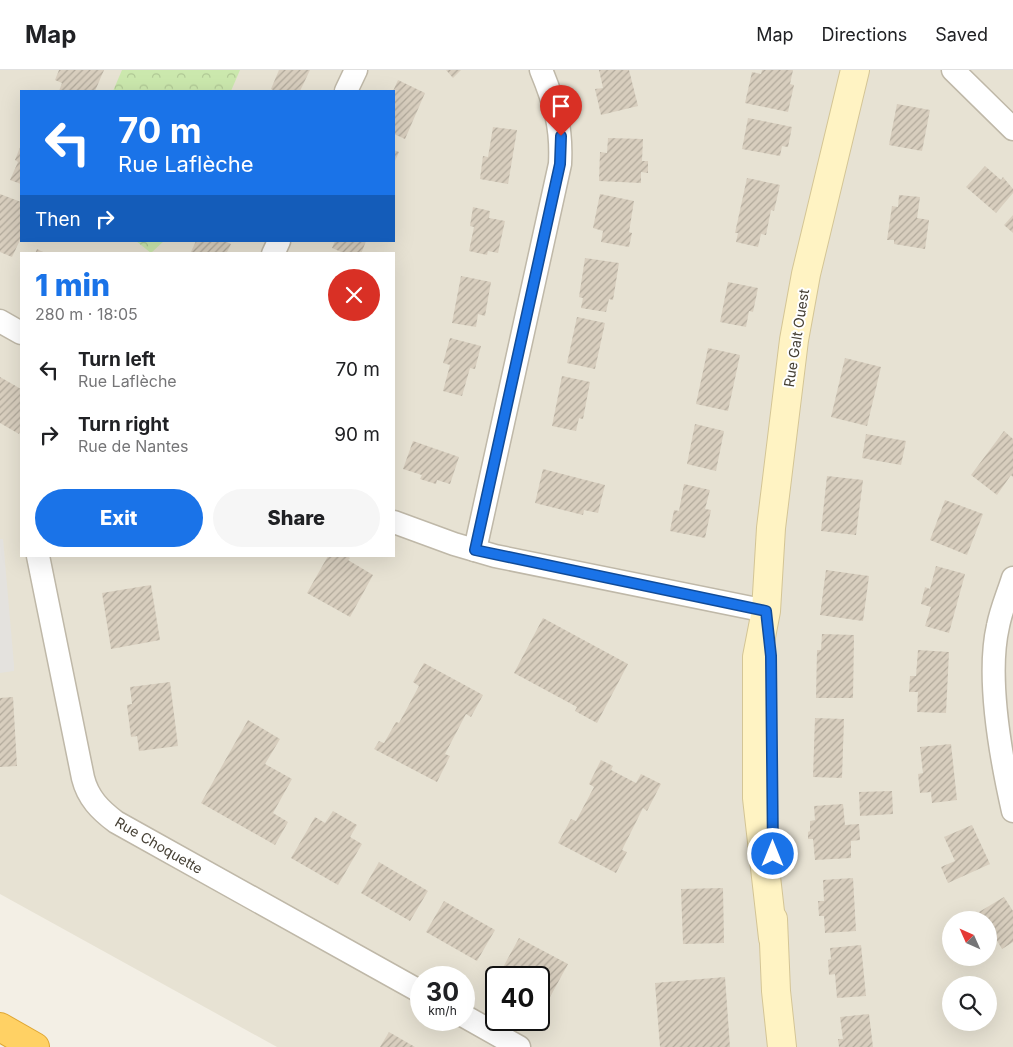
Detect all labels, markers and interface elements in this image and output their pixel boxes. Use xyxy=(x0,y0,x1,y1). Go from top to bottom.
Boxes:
text: Map xyxy=(25,20,76,49)
text: Map xyxy=(756,24,794,45)
text: Directions xyxy=(822,24,907,45)
text: Saved xyxy=(935,24,988,45)
pin xyxy=(540,85,582,136)
icon: arrive xyxy=(547,92,575,120)
text: 70 m xyxy=(118,109,202,151)
icon: left xyxy=(35,110,100,175)
text: Rue Laflèche xyxy=(118,151,254,177)
icon: right xyxy=(91,205,119,233)
text: Then xyxy=(35,208,81,231)
text: 1 min xyxy=(35,267,110,303)
button: close xyxy=(328,269,380,321)
street label: Rue Galt Ouest xyxy=(780,287,812,388)
text: 280 m · 18:05 xyxy=(35,304,138,324)
text: Turn left xyxy=(78,348,156,371)
icon: left xyxy=(35,356,63,384)
text: 70 m xyxy=(336,358,380,381)
text: Rue Laflèche xyxy=(78,371,177,391)
text: Turn right xyxy=(78,413,169,436)
icon: right xyxy=(35,421,63,449)
text: 90 m xyxy=(334,423,380,446)
text: Rue de Nantes xyxy=(78,436,189,456)
button: Exit xyxy=(35,489,203,547)
button: Share xyxy=(213,489,380,547)
street label: Rue Choquette xyxy=(112,813,206,877)
position arrow xyxy=(746,827,798,879)
north arrow xyxy=(942,911,998,966)
map controls xyxy=(942,911,997,1031)
speed limit sign: 40 xyxy=(485,966,550,1031)
button: search xyxy=(942,976,997,1031)
text: 30 xyxy=(426,977,459,1007)
text: km/h xyxy=(428,1003,457,1018)

